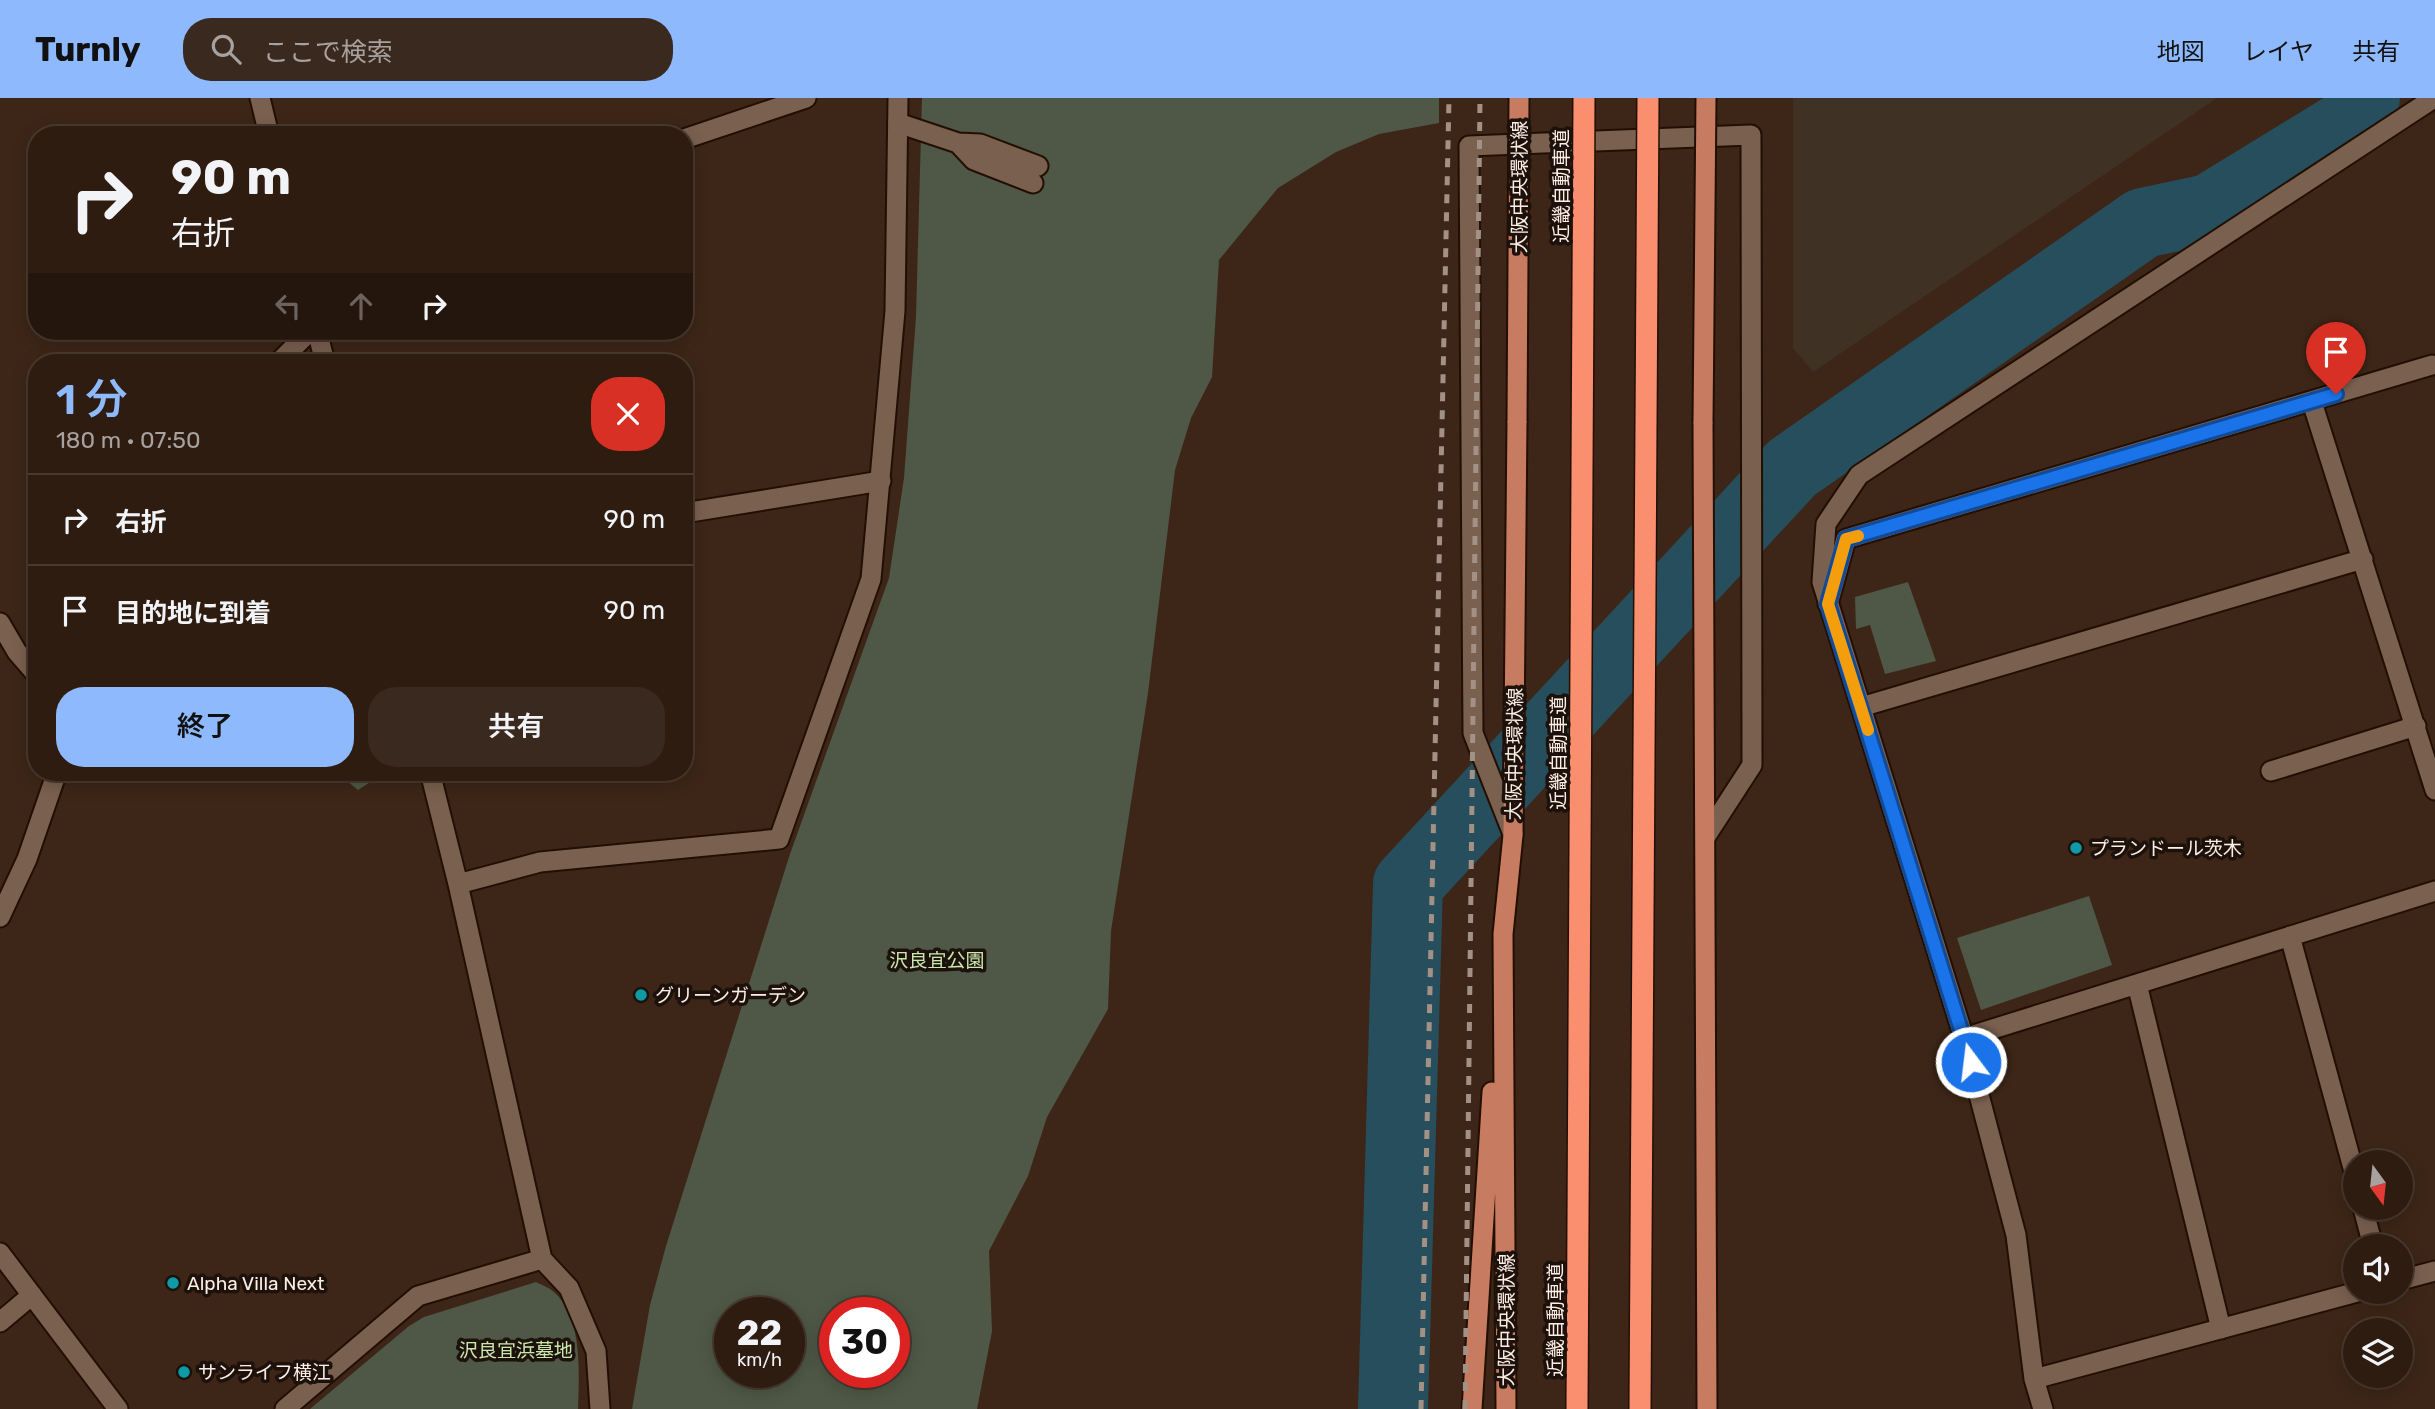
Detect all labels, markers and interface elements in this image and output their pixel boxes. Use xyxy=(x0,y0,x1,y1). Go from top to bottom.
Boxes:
search box xyxy=(183,18,673,81)
text: Turnly xyxy=(35,30,141,69)
icon: search xyxy=(207,30,245,68)
text: ここで検索 xyxy=(263,37,393,68)
text: 地図 xyxy=(2157,38,2205,66)
text: レイヤ xyxy=(2243,38,2314,66)
text: 共有 xyxy=(2352,38,2400,66)
street label: 大阪中央環状線 xyxy=(1508,120,1531,254)
street label: 近畿自動車道 xyxy=(1550,129,1573,243)
text: 90 m xyxy=(171,148,291,206)
icon: right xyxy=(56,154,147,245)
text: 右折 xyxy=(171,214,235,252)
icon: left xyxy=(269,287,307,325)
icon: ahead xyxy=(342,287,380,325)
icon: right xyxy=(415,287,453,325)
pin xyxy=(2306,322,2366,394)
icon: arrive xyxy=(2317,333,2355,371)
text: 1 分 xyxy=(56,375,127,425)
button: close xyxy=(591,377,665,451)
text: 180 m · 07:50 xyxy=(56,426,201,454)
icon: right xyxy=(56,501,94,539)
text: 90 m xyxy=(604,504,665,535)
text: 右折 xyxy=(115,507,167,538)
icon: arrive xyxy=(56,592,94,630)
text: 90 m xyxy=(604,595,665,626)
text: 目的地に到着 xyxy=(115,598,271,629)
button: 終了 xyxy=(56,687,354,767)
button: 共有 xyxy=(368,687,665,767)
street label: 大阪中央環状線 xyxy=(1502,687,1527,821)
street label: 近畿自動車道 xyxy=(1547,696,1570,810)
place label: プランドール茨木 xyxy=(2090,837,2242,860)
marker: プランドール茨木 xyxy=(2068,840,2084,856)
park label: 沢良宜公園 xyxy=(889,949,985,972)
place label: グリーンガーデン xyxy=(655,984,806,1007)
marker: グリーンガーデン xyxy=(633,987,649,1003)
position arrow xyxy=(1934,1025,2008,1099)
north arrow xyxy=(2343,1150,2413,1220)
map controls xyxy=(2343,1150,2413,1388)
button: sound xyxy=(2343,1234,2413,1304)
street label: 大阪中央環状線 xyxy=(1495,1253,1518,1387)
street label: 近畿自動車道 xyxy=(1544,1263,1567,1377)
place label: Alpha Villa Next xyxy=(187,1272,325,1295)
marker: Alpha Villa Next xyxy=(165,1275,181,1291)
speed limit sign: 30 xyxy=(819,1297,910,1388)
text: 22 xyxy=(737,1312,782,1354)
button: layers xyxy=(2343,1318,2413,1388)
park label: 沢良宜浜墓地 xyxy=(459,1339,573,1362)
text: km/h xyxy=(737,1349,782,1371)
place label: サンライフ横江 xyxy=(198,1361,331,1384)
marker: サンライフ横江 xyxy=(176,1364,192,1380)

